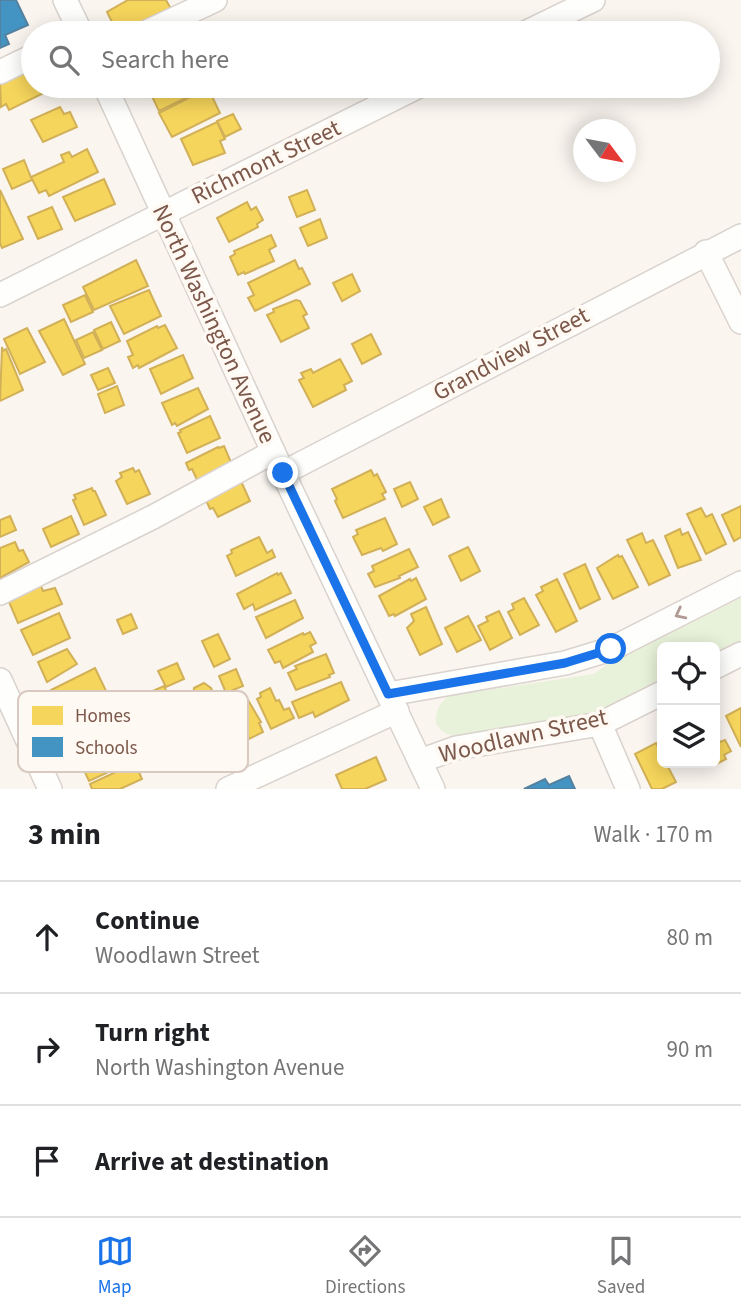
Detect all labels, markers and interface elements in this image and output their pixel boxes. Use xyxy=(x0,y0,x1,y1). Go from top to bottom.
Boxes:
search box xyxy=(21,21,720,98)
icon: search xyxy=(45,41,83,79)
text: Search here xyxy=(101,41,229,78)
street label: Richmont Street xyxy=(185,111,347,213)
north arrow xyxy=(573,119,636,182)
street label: North Washington Avenue xyxy=(143,199,285,449)
street label: Grandview Street xyxy=(427,298,595,410)
route end xyxy=(267,457,298,488)
one-way arrow xyxy=(675,605,687,619)
route start xyxy=(595,633,626,664)
map controls xyxy=(657,642,720,768)
button: locate xyxy=(657,642,720,705)
legend xyxy=(18,691,248,772)
street label: Woodlawn Street xyxy=(435,700,611,772)
text: Homes xyxy=(75,703,131,730)
button: layers xyxy=(657,705,720,768)
text: Schools xyxy=(75,735,138,762)
text: 3 min xyxy=(28,813,101,856)
text: Walk · 170 m xyxy=(594,818,713,851)
text: Continue xyxy=(95,902,200,939)
icon: ahead xyxy=(28,918,66,956)
text: 80 m xyxy=(666,921,713,954)
text: Woodlawn Street xyxy=(95,939,260,972)
text: Turn right xyxy=(95,1014,210,1051)
icon: right xyxy=(28,1030,66,1068)
text: 90 m xyxy=(666,1033,713,1066)
text: North Washington Avenue xyxy=(95,1051,344,1084)
icon: arrive xyxy=(28,1142,66,1180)
text: Arrive at destination xyxy=(95,1143,329,1180)
tab: Map xyxy=(96,1232,134,1301)
tab: Directions xyxy=(325,1232,405,1301)
tab: Saved xyxy=(597,1232,645,1301)

